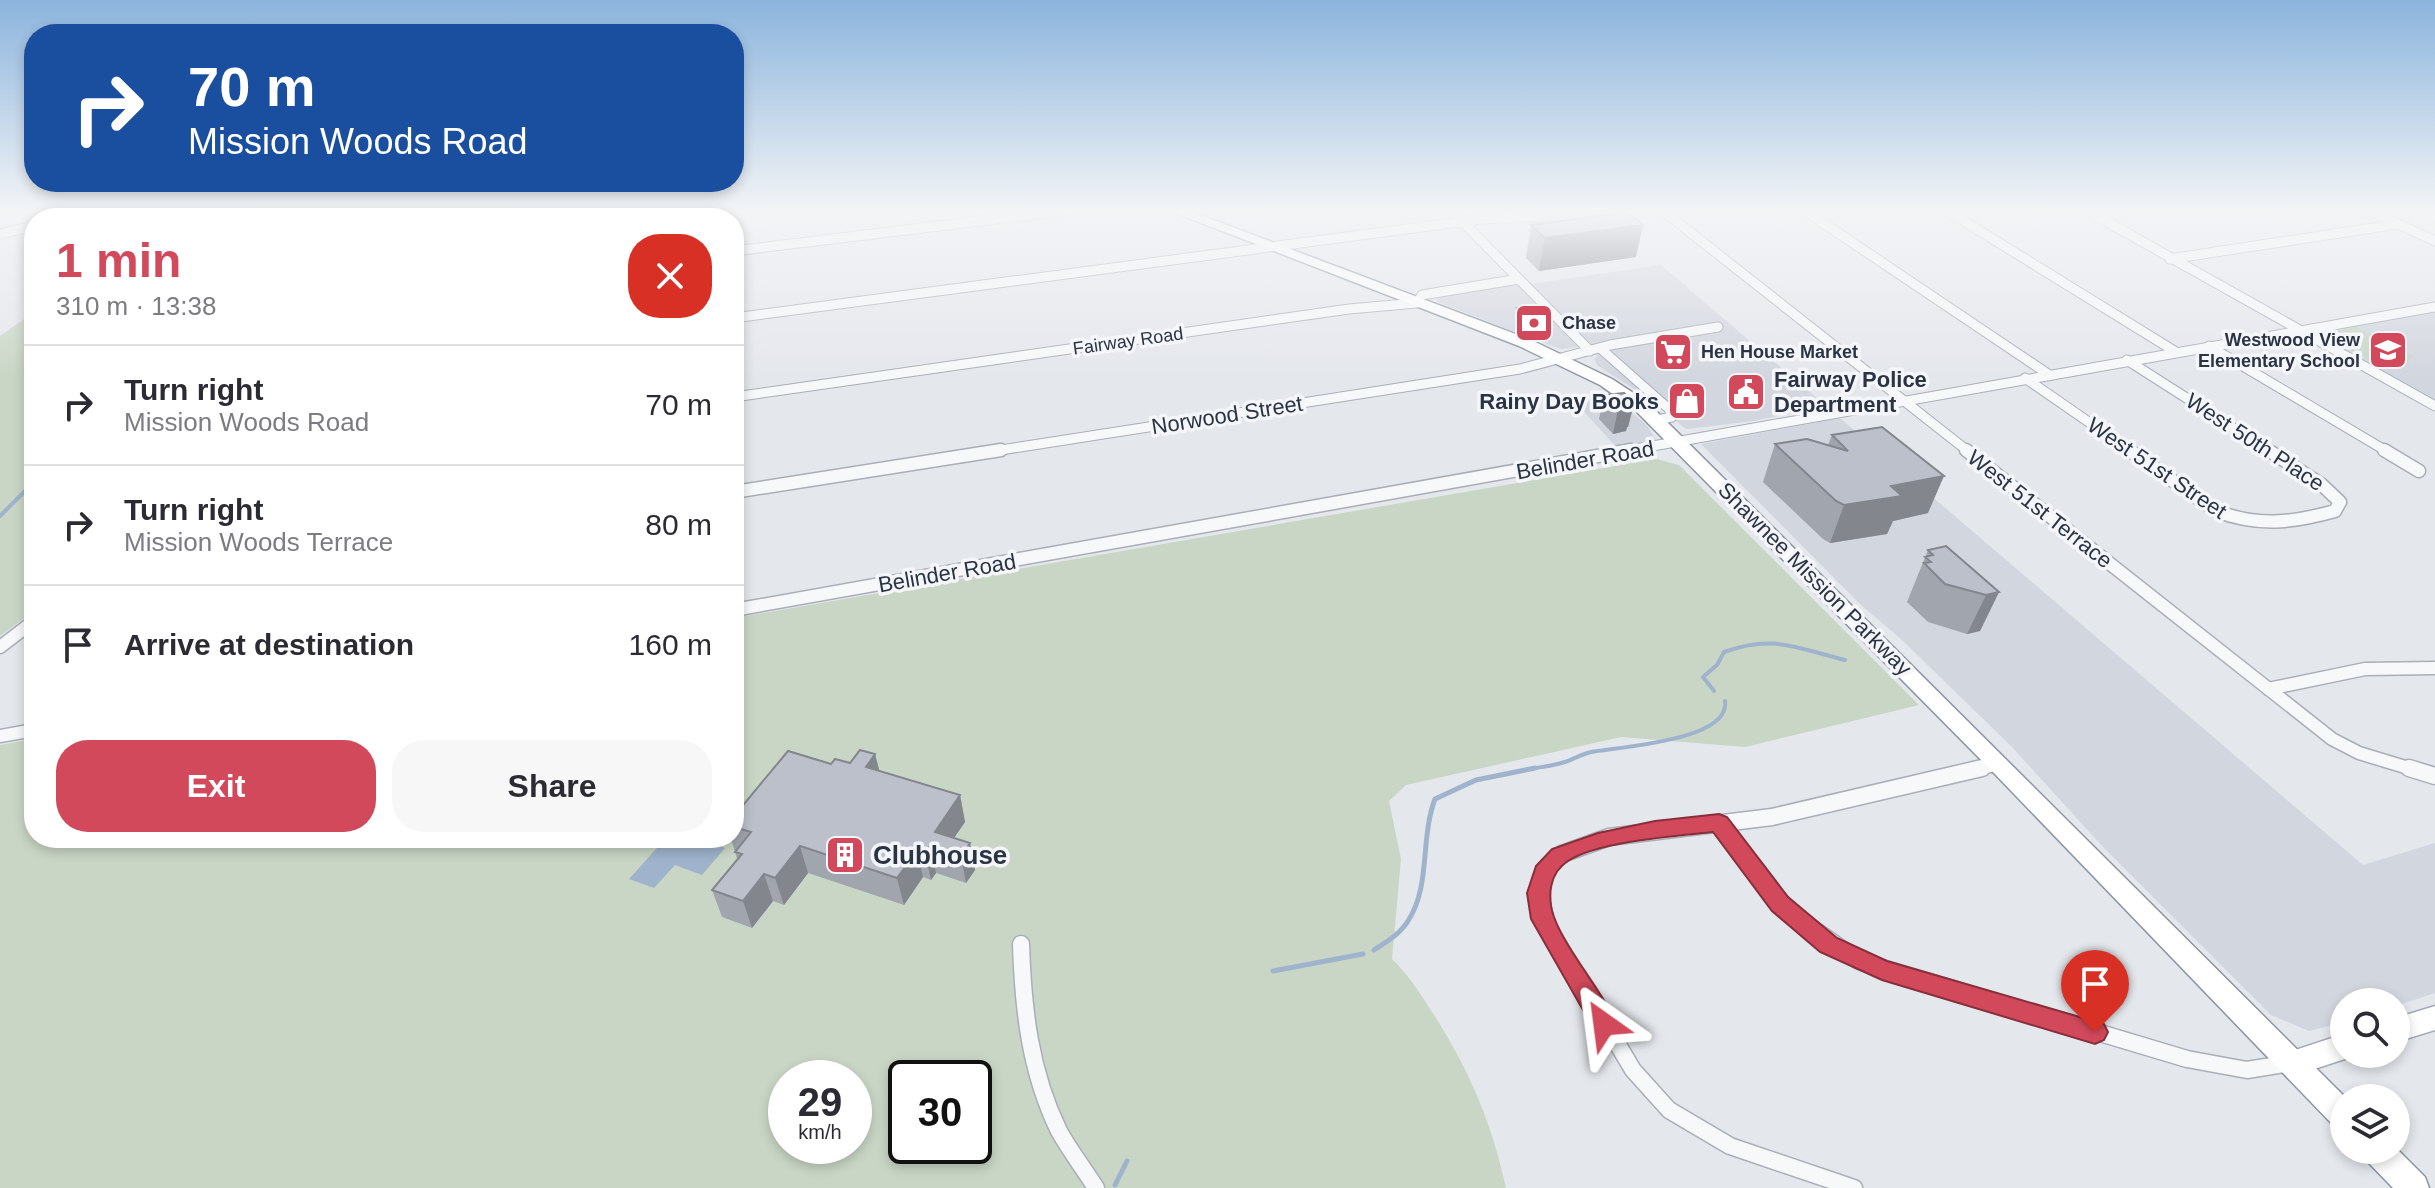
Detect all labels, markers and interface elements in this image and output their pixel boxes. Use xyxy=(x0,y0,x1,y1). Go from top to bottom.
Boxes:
text: 70 m xyxy=(188,55,316,118)
icon: right xyxy=(56,56,160,160)
text: Mission Woods Road xyxy=(188,121,528,162)
text: 1 min xyxy=(56,234,181,287)
button: close xyxy=(628,234,712,318)
text: 310 m · 13:38 xyxy=(56,291,216,321)
bank icon: Chase xyxy=(1513,302,1555,344)
place label: Chase xyxy=(1562,313,1616,333)
street label: Fairway Road xyxy=(1072,323,1184,359)
school or university icon: Westwood View Elementary School xyxy=(2367,329,2409,371)
place label: Westwood View Elementary School xyxy=(2198,330,2361,371)
supermarket icon: Hen House Market xyxy=(1652,331,1694,373)
place label: Hen House Market xyxy=(1701,342,1858,362)
place label: Fairway Police Department xyxy=(1774,367,1927,417)
public building icon: Fairway Police Department xyxy=(1725,371,1767,413)
text: Turn right xyxy=(124,373,263,406)
shop icon: Rainy Day Books xyxy=(1666,380,1708,422)
icon: right xyxy=(56,383,100,427)
text: 70 m xyxy=(645,388,712,421)
street label: West 50th Place xyxy=(2181,388,2329,496)
place label: Rainy Day Books xyxy=(1479,389,1659,414)
street label: Norwood Street xyxy=(1150,391,1304,439)
text: Mission Woods Road xyxy=(124,407,369,437)
street label: West 51st Street xyxy=(2083,412,2231,524)
street label: Belinder Road xyxy=(1514,436,1656,484)
street label: West 51st Terrace xyxy=(1963,445,2117,573)
street label: Shawnee Mission Parkway xyxy=(1713,477,1917,681)
text: Turn right xyxy=(124,493,263,526)
icon: right xyxy=(56,503,100,547)
text: 80 m xyxy=(645,508,712,541)
text: Mission Woods Terrace xyxy=(124,527,393,557)
street label: Belinder Road xyxy=(876,549,1018,597)
icon: arrive xyxy=(56,623,100,667)
text: Arrive at destination xyxy=(124,628,414,661)
text: 160 m xyxy=(629,628,712,661)
button: Exit xyxy=(56,740,376,832)
button: Share xyxy=(392,740,712,832)
building icon: Clubhouse xyxy=(824,834,866,876)
place label: Clubhouse xyxy=(873,840,1007,870)
pin xyxy=(2061,950,2129,1032)
icon: arrive xyxy=(2073,962,2117,1006)
position arrow xyxy=(1562,982,1646,1066)
map controls xyxy=(2330,988,2410,1164)
button: search xyxy=(2330,988,2410,1068)
speed limit sign: 30 xyxy=(888,1060,992,1164)
text: 29 xyxy=(798,1080,842,1124)
button: layers xyxy=(2330,1084,2410,1164)
text: km/h xyxy=(798,1121,842,1143)

